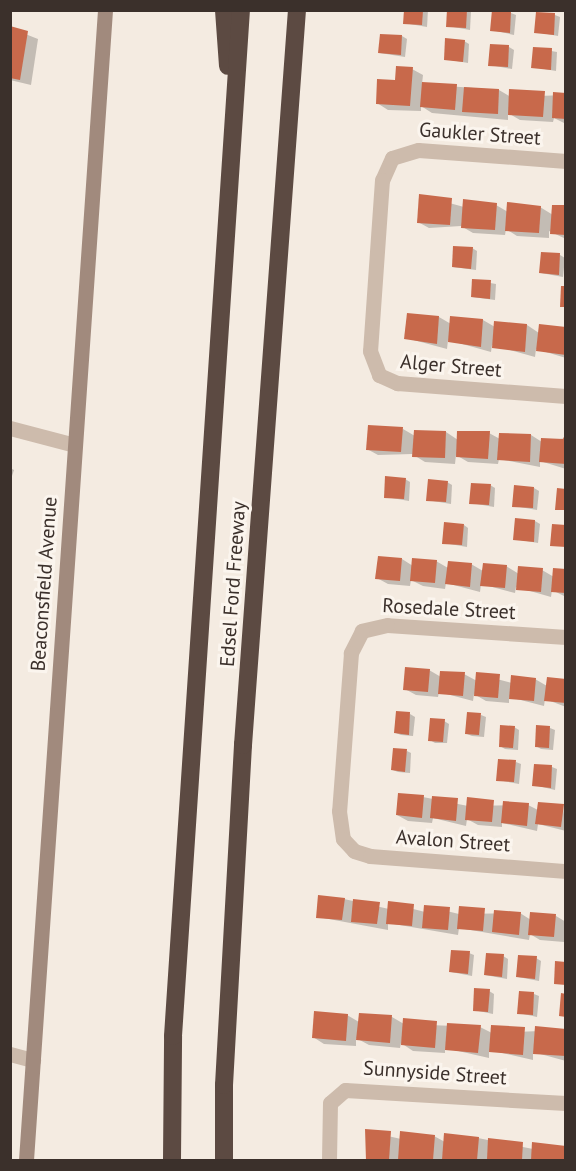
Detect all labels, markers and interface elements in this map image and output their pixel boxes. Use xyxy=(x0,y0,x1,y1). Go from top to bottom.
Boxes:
street label: Gaukler Street xyxy=(418,118,542,150)
street label: Alger Street xyxy=(399,350,503,382)
street label: Beaconsfield Avenue xyxy=(26,495,62,673)
street label: Edsel Ford Freeway xyxy=(215,500,251,668)
street label: Rosedale Street xyxy=(382,594,516,624)
street label: Avalon Street xyxy=(395,825,511,857)
street label: Sunnyside Street xyxy=(362,1056,508,1090)

